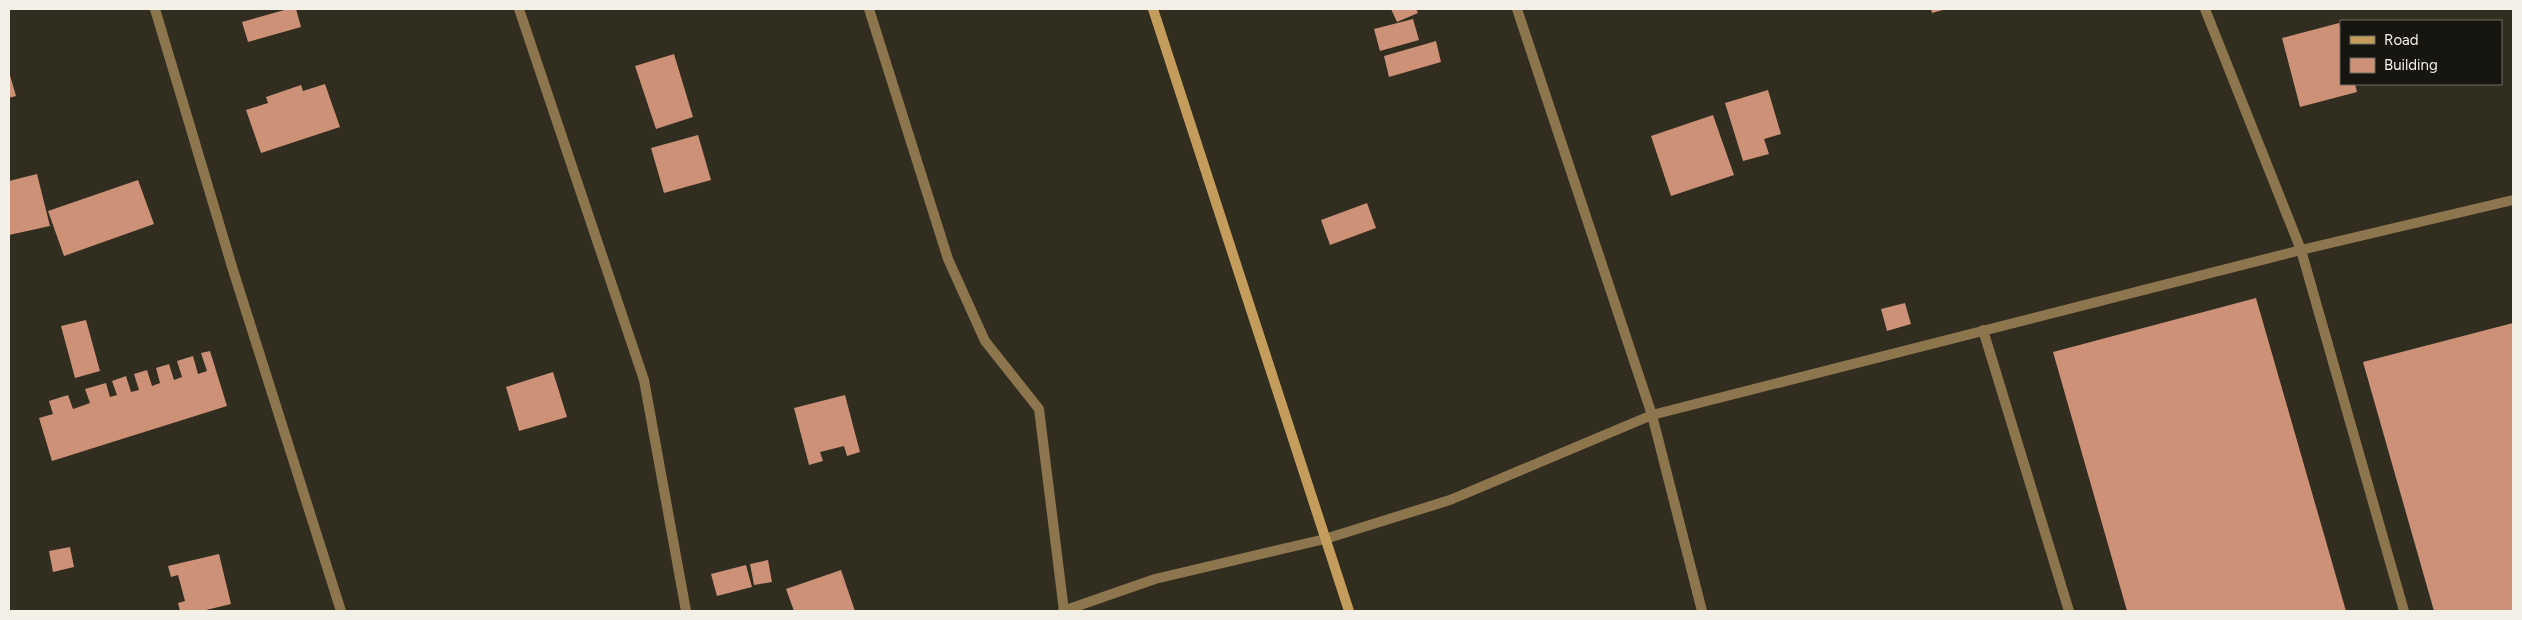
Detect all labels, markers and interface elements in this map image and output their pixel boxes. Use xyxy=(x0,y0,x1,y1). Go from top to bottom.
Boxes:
legend xyxy=(2340,20,2502,85)
text: Road xyxy=(2384,31,2419,49)
text: Building xyxy=(2384,56,2438,74)

